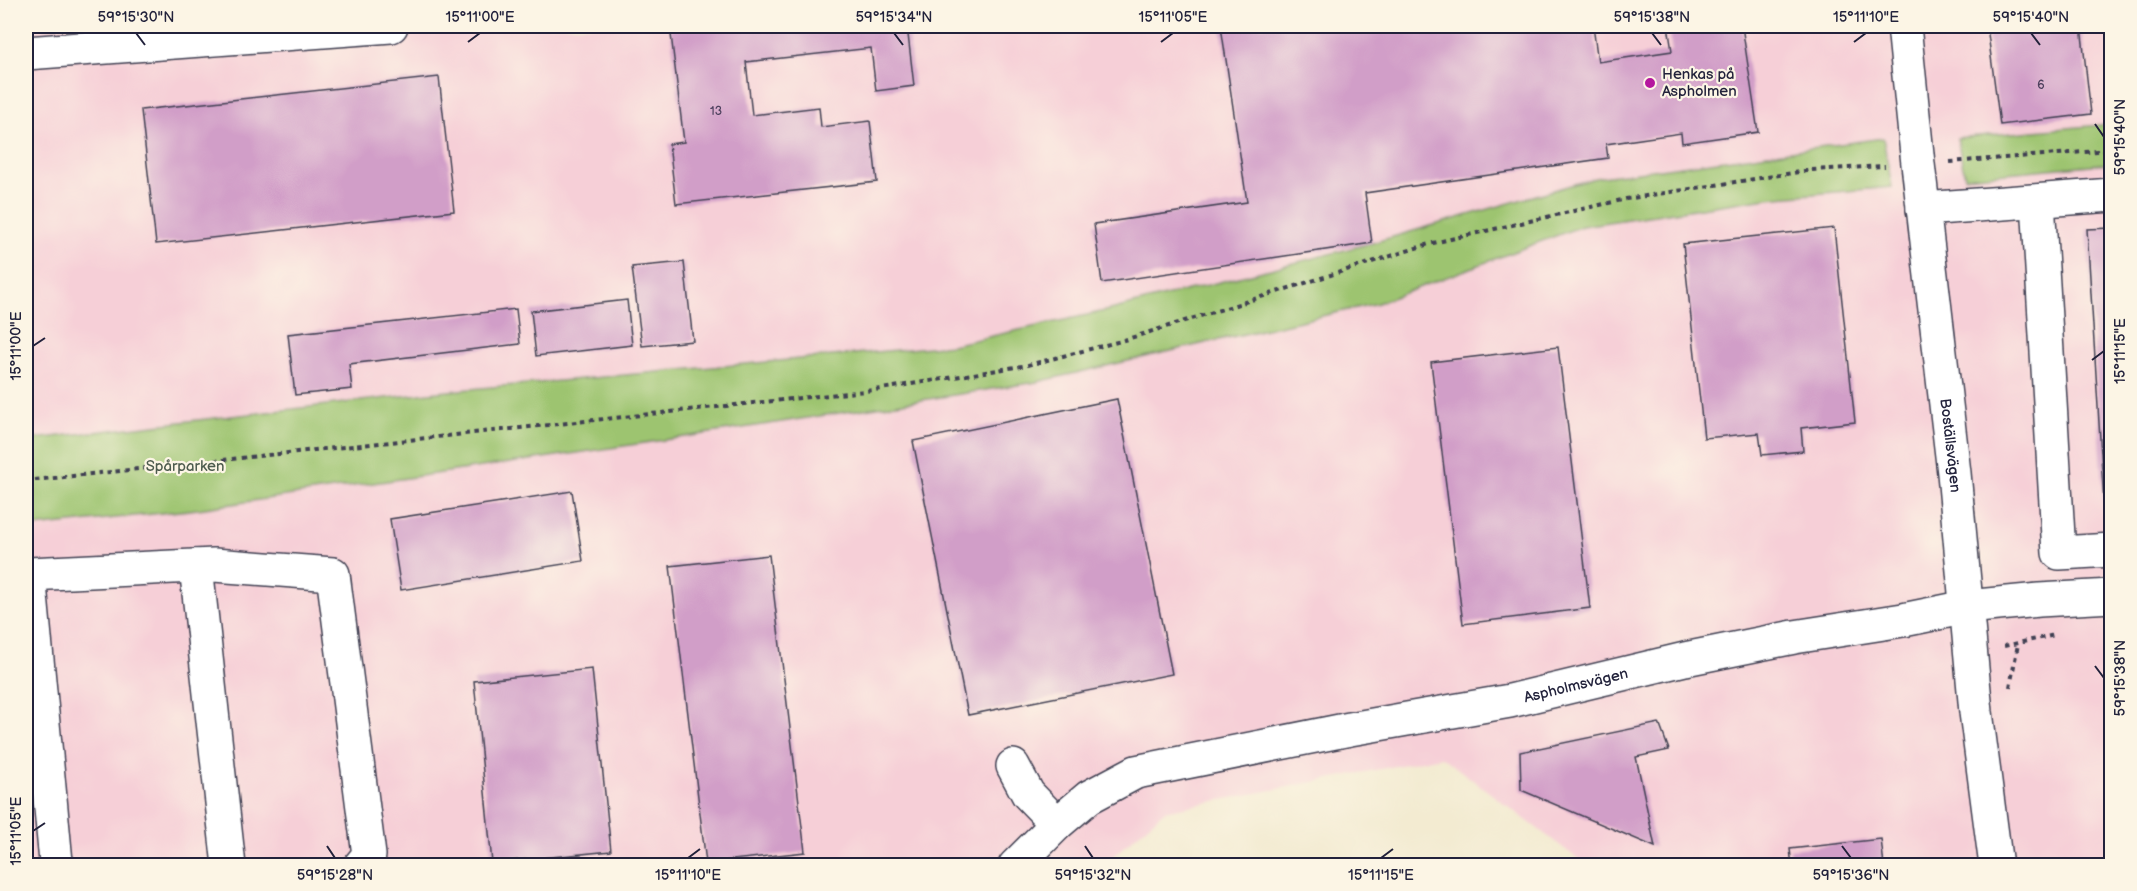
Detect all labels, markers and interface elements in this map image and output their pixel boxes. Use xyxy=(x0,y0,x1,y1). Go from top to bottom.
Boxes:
text: 59°15'30"N xyxy=(98,8,174,27)
text: 15°11'00"E xyxy=(445,8,515,27)
text: 59°15'34"N xyxy=(855,8,933,27)
text: 15°11'05"E xyxy=(1139,8,1208,27)
text: 59°15'38"N xyxy=(1614,8,1690,27)
text: 15°11'10"E xyxy=(1833,8,1899,27)
text: 59°15'40"N xyxy=(1993,8,2069,27)
place label: Henkas på Aspholmen xyxy=(1662,65,1737,101)
marker: Henkas på Aspholmen xyxy=(1643,76,1657,90)
house number: 6 xyxy=(2037,78,2045,93)
text: 59°15'40"N xyxy=(2111,99,2130,175)
house number: 13 xyxy=(710,104,722,119)
text: 15°11'00"E xyxy=(7,311,26,381)
text: 15°11'15"E xyxy=(2111,318,2130,384)
street label: Boställsvägen xyxy=(1936,397,1965,493)
park label: Spårparken xyxy=(146,457,224,476)
text: 59°15'38"N xyxy=(2111,640,2130,716)
street label: Aspholmsvägen xyxy=(1522,664,1630,707)
text: 15°11'05"E xyxy=(7,796,26,866)
text: 59°15'28"N xyxy=(297,866,373,885)
text: 15°11'10"E xyxy=(655,866,721,885)
text: 59°15'32"N xyxy=(1055,866,1131,885)
text: 15°11'15"E xyxy=(1348,866,1414,885)
text: 59°15'36"N xyxy=(1812,866,1890,885)

